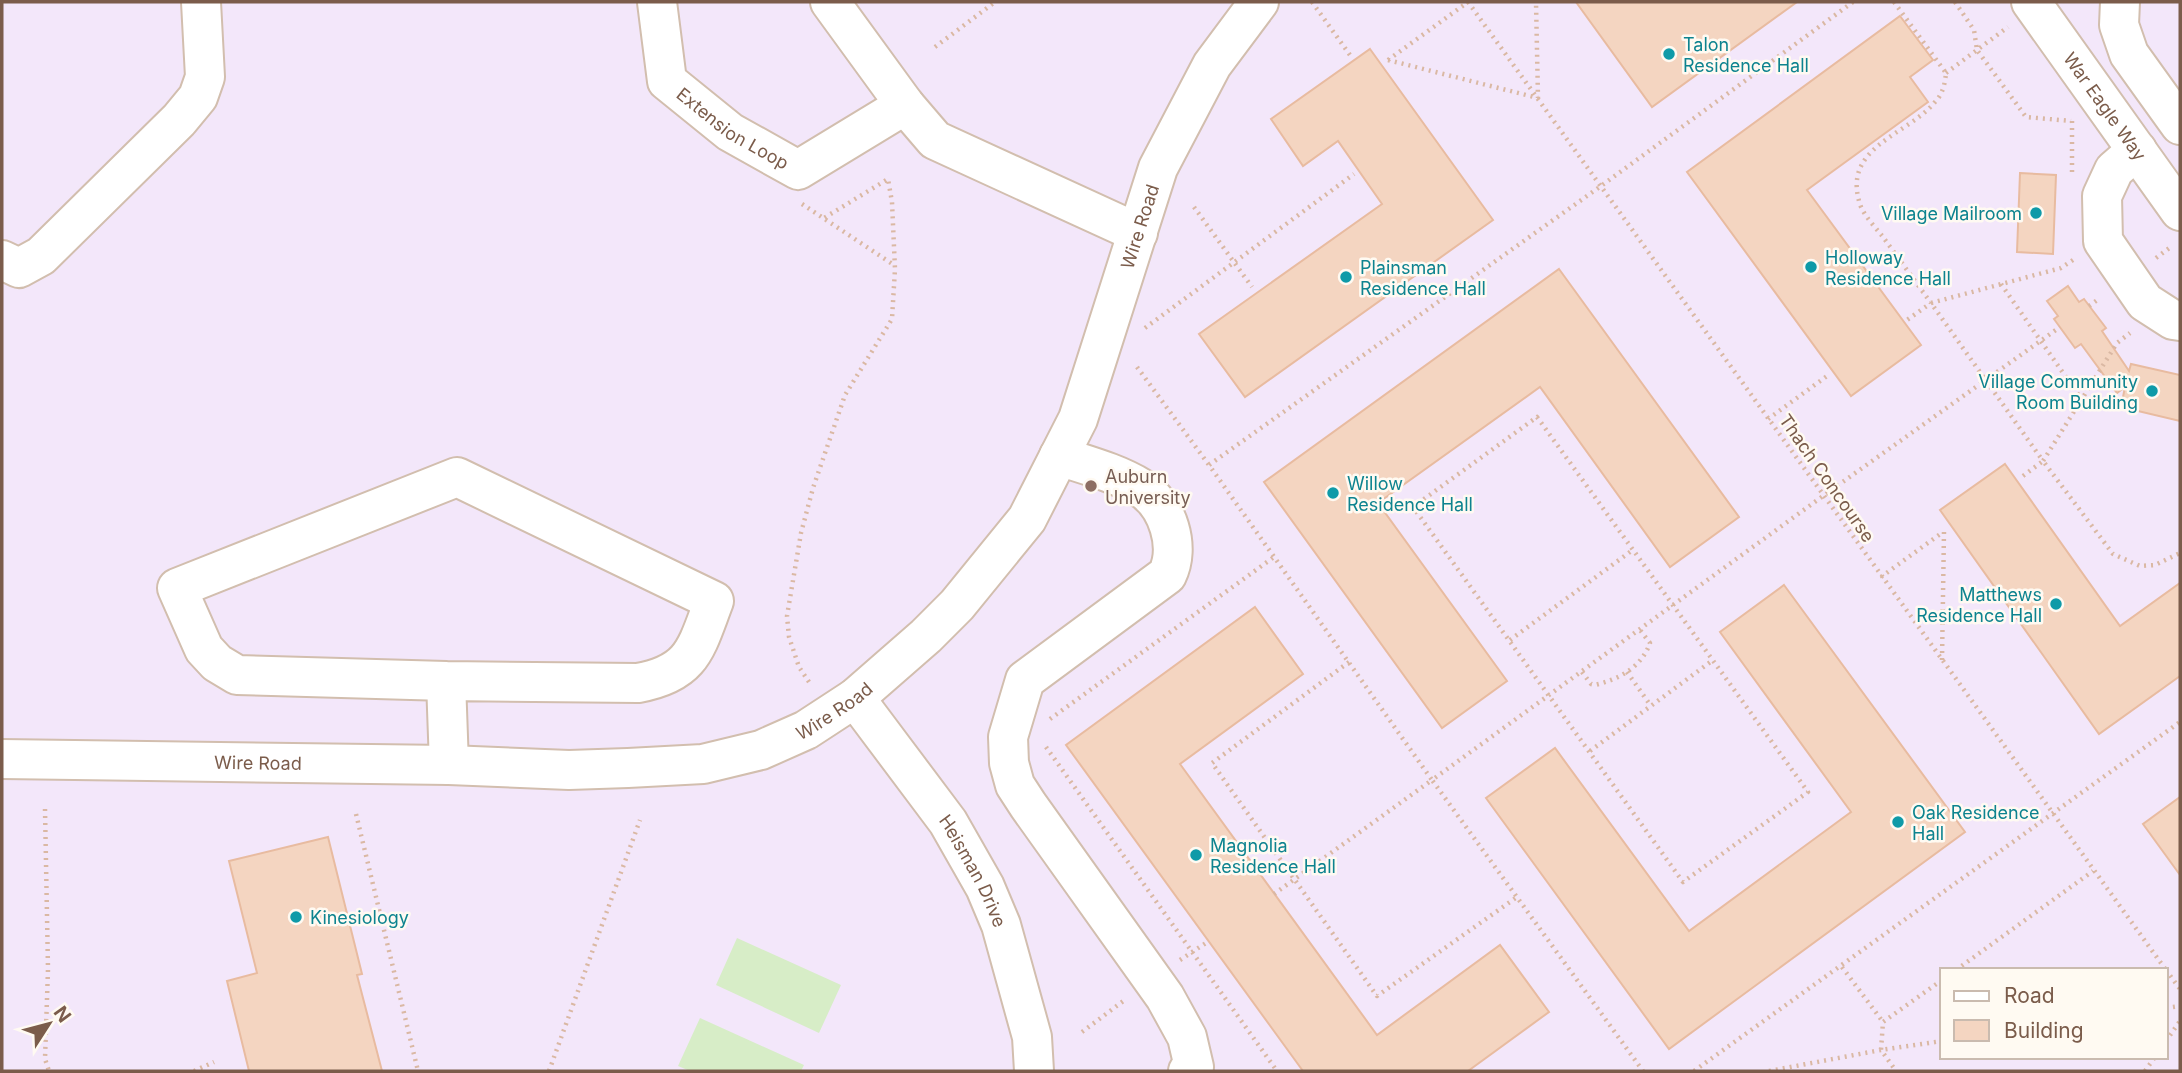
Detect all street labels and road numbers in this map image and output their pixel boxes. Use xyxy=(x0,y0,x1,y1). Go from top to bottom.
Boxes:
street label: War Eagle Way xyxy=(2060,48,2151,164)
street label: Extension Loop xyxy=(673,83,793,173)
street label: Wire Road xyxy=(1116,182,1163,271)
street label: Thach Concourse xyxy=(1775,410,1879,546)
street label: Wire Road xyxy=(793,678,876,744)
street label: Wire Road xyxy=(214,751,302,774)
street label: Heisman Drive xyxy=(935,810,1011,930)

